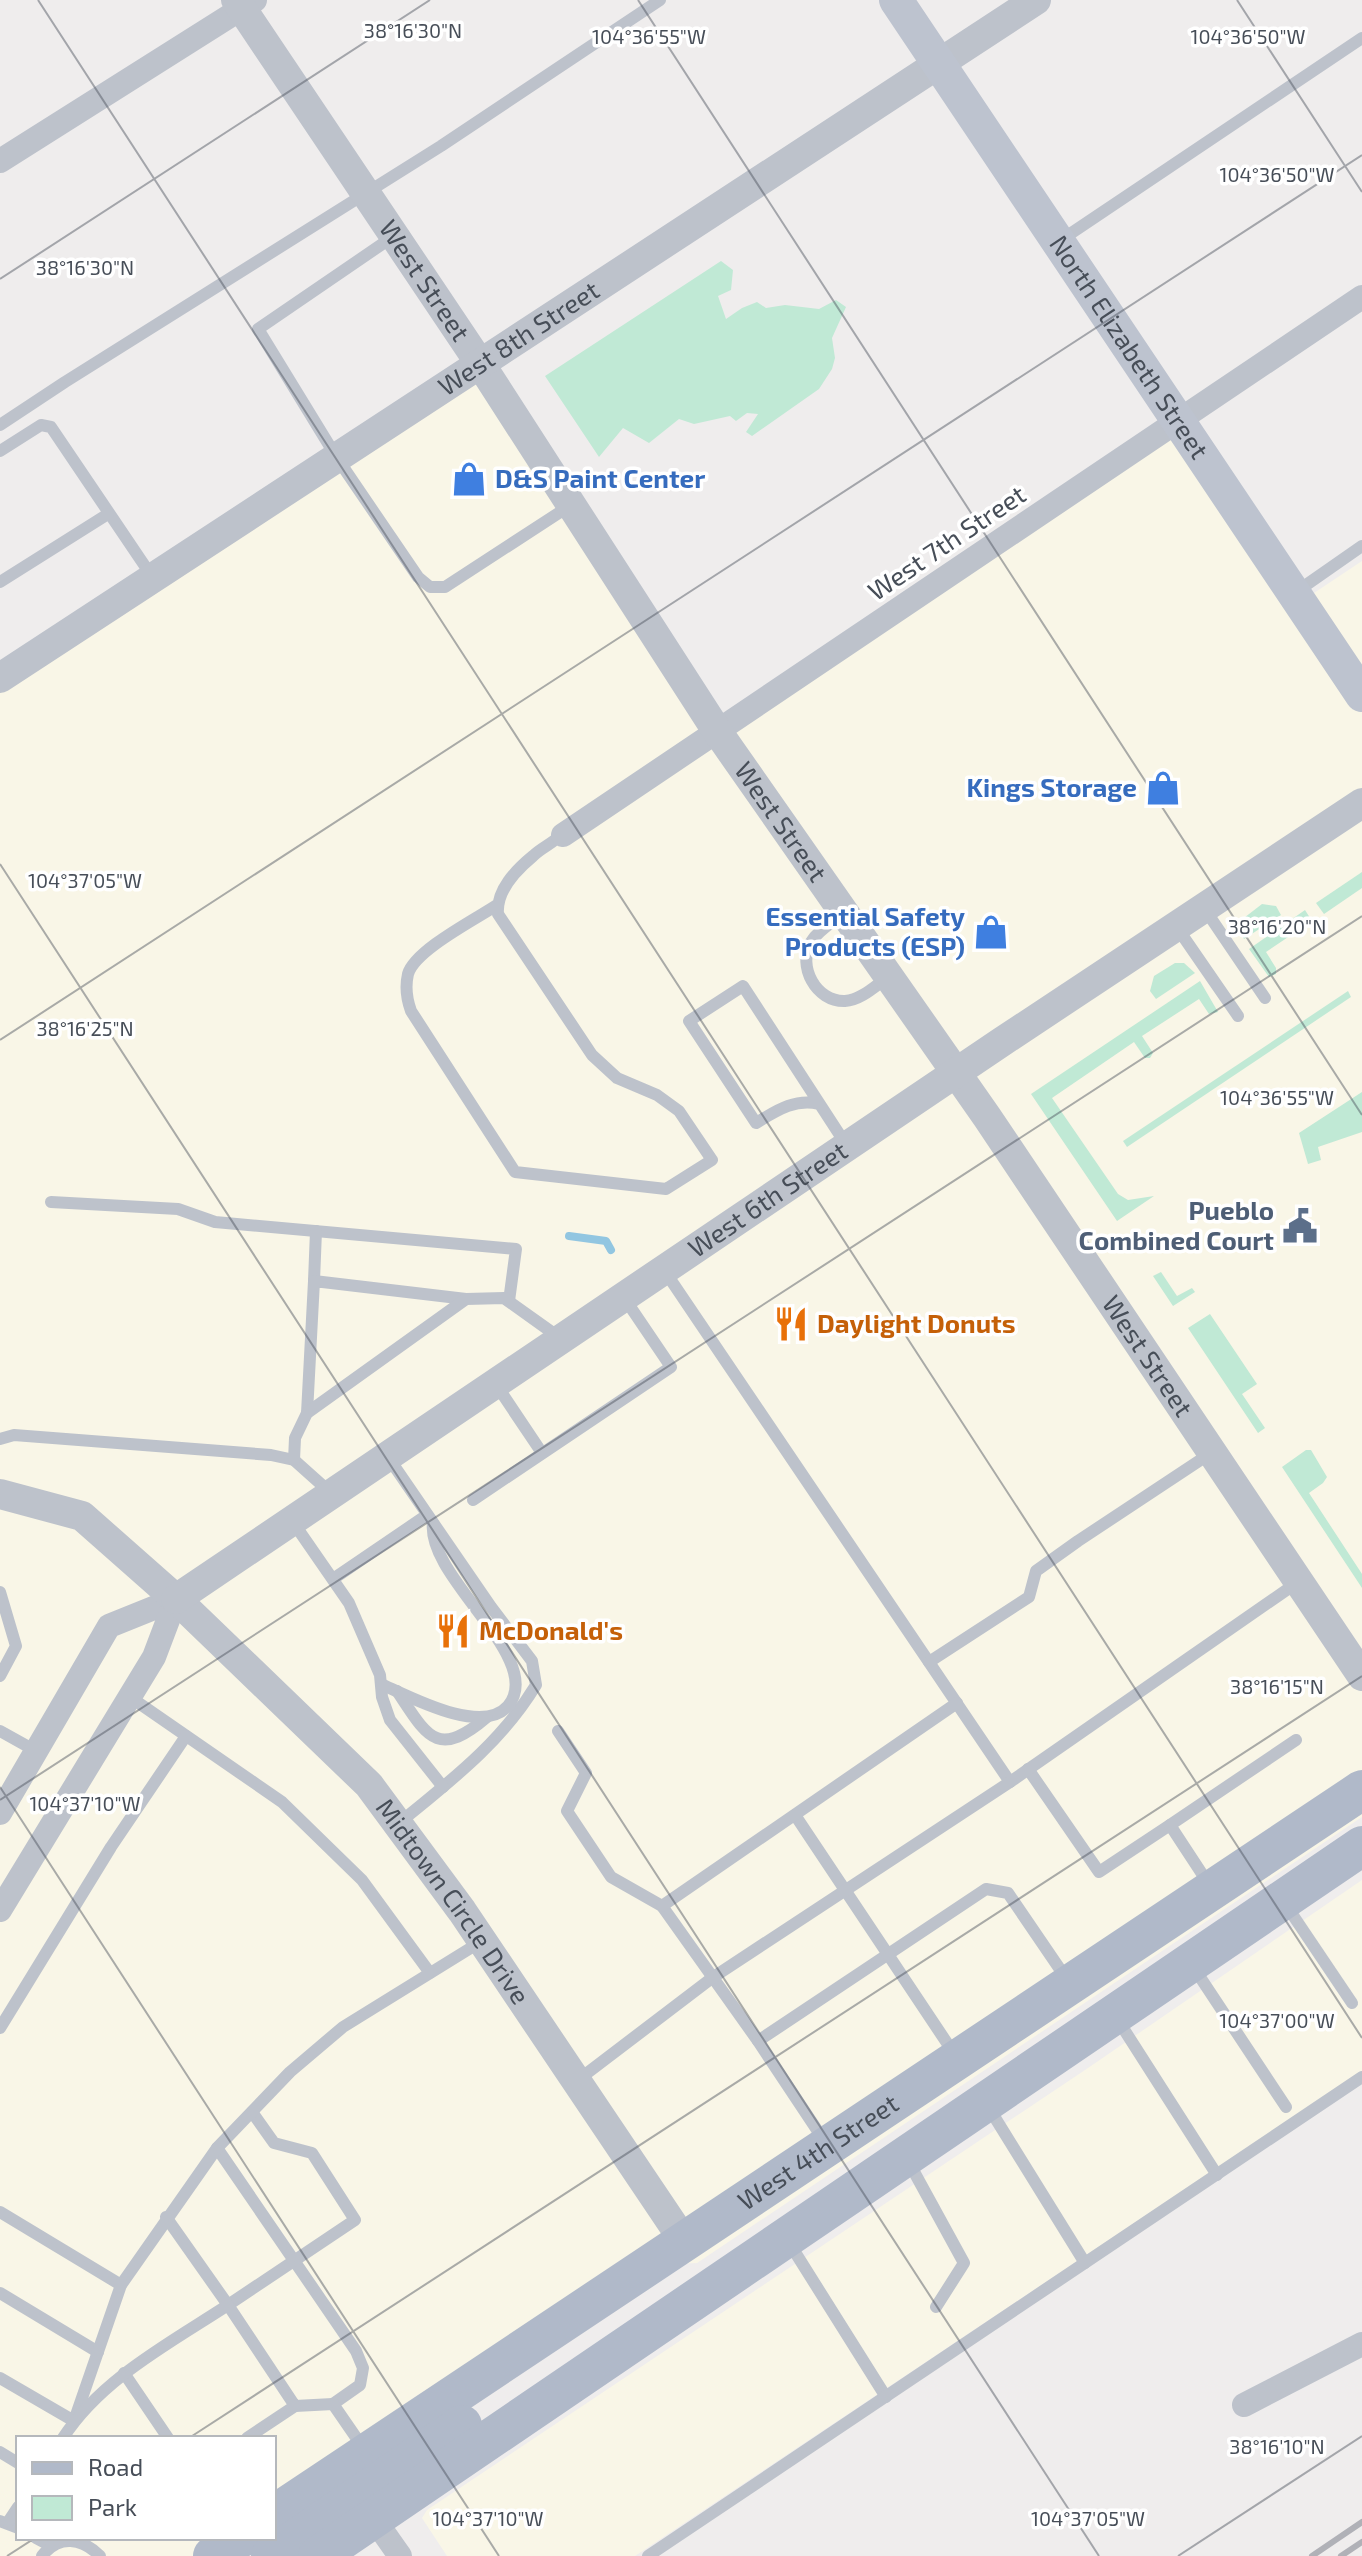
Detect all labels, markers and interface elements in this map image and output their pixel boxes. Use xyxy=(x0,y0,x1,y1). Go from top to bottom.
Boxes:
text: 38°16'30"N xyxy=(364,18,462,42)
text: 104°36'55"W xyxy=(592,24,706,48)
text: 104°36'50"W xyxy=(1190,24,1306,48)
text: 104°36'50"W xyxy=(1219,162,1335,186)
street label: West Street xyxy=(374,213,477,346)
street label: North Elizabeth Street xyxy=(1044,229,1216,464)
text: 38°16'30"N xyxy=(36,255,134,279)
street label: West 8th Street xyxy=(432,273,604,401)
shop icon: D&S Paint Center xyxy=(450,460,488,498)
place label: D&S Paint Center xyxy=(495,462,705,493)
street label: West 7th Street xyxy=(861,478,1031,606)
street label: West Street xyxy=(729,755,834,887)
shop icon: Kings Storage xyxy=(1144,769,1182,807)
place label: Kings Storage xyxy=(967,771,1137,802)
text: 104°37'05"W xyxy=(28,868,142,892)
place label: Essential Safety Products (ESP) xyxy=(765,900,965,961)
shop icon: Essential Safety Products (ESP) xyxy=(972,913,1010,951)
text: 38°16'20"N xyxy=(1228,914,1326,938)
text: 38°16'25"N xyxy=(36,1016,134,1040)
text: 104°36'55"W xyxy=(1220,1085,1334,1109)
street label: West 6th Street xyxy=(682,1134,852,1263)
place label: Pueblo Combined Court xyxy=(1079,1194,1274,1255)
public building icon: Pueblo Combined Court xyxy=(1281,1207,1319,1245)
street label: West Street xyxy=(1097,1289,1200,1422)
restaurant icon: Daylight Donuts xyxy=(772,1305,810,1343)
place label: Daylight Donuts xyxy=(817,1307,1016,1339)
restaurant icon: McDonald's xyxy=(434,1612,472,1650)
place label: McDonald's xyxy=(479,1614,623,1645)
text: 38°16'15"N xyxy=(1230,1674,1324,1698)
text: 104°37'10"W xyxy=(29,1791,141,1815)
street label: Midtown Circle Drive xyxy=(370,1792,537,2010)
text: 104°37'00"W xyxy=(1219,2008,1335,2032)
street label: West 4th Street xyxy=(731,2087,904,2216)
text: 38°16'10"N xyxy=(1229,2434,1325,2458)
legend xyxy=(16,2436,276,2540)
text: Road xyxy=(88,2452,143,2481)
text: Park xyxy=(88,2492,137,2521)
text: 104°37'10"W xyxy=(432,2506,544,2530)
text: 104°37'05"W xyxy=(1031,2506,1145,2530)

